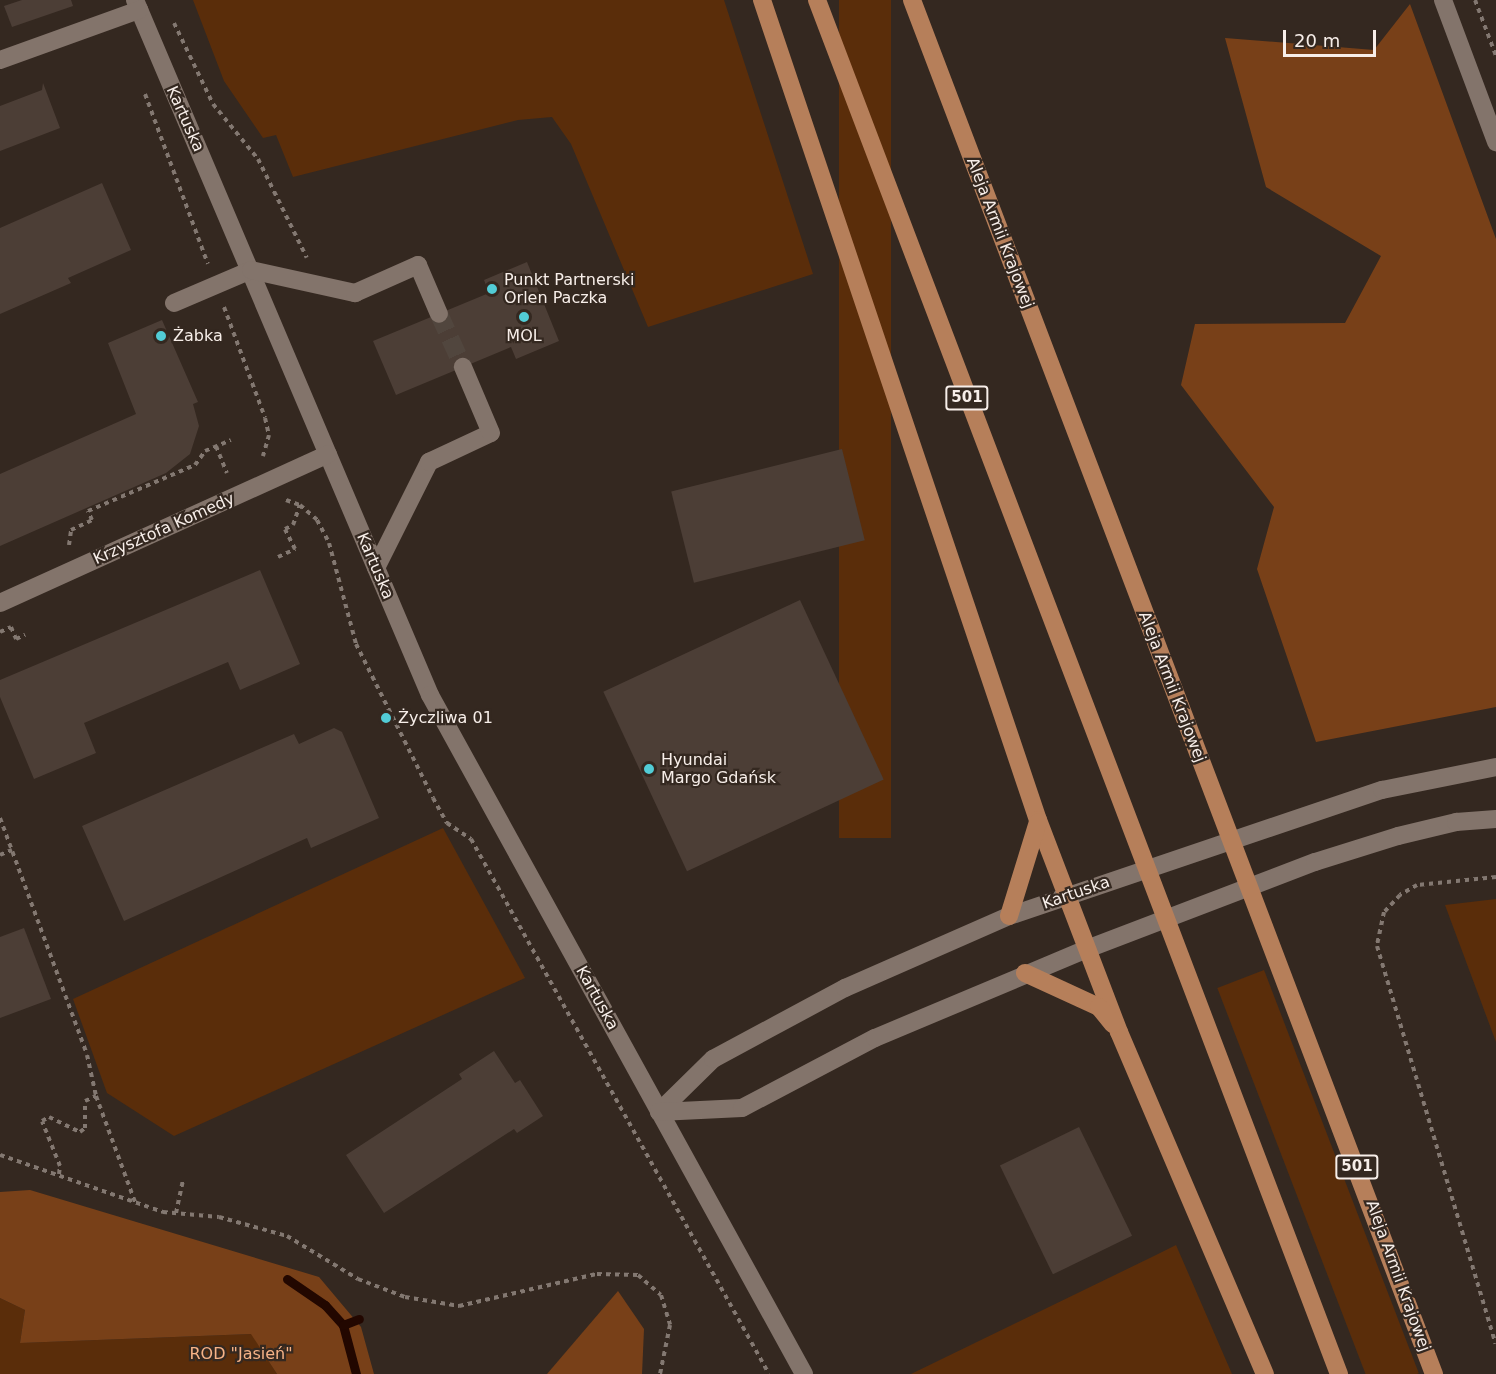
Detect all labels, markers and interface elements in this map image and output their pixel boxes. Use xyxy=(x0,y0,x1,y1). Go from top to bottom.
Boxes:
scale bar xyxy=(1286,18,1379,56)
text: 20 m xyxy=(1294,30,1340,51)
street label: Kartuska xyxy=(162,83,208,155)
street label: Aleja Armii Krajowej xyxy=(962,155,1038,311)
place label: Punkt Partnerski Orlen Paczka xyxy=(504,270,634,308)
marker: Punkt Partnerski Orlen Paczka xyxy=(485,282,499,296)
marker: MOL xyxy=(517,310,531,324)
place label: Żabka xyxy=(173,326,223,346)
place label: MOL xyxy=(506,326,542,346)
marker: Żabka xyxy=(154,329,168,343)
road number: 501 xyxy=(944,386,990,410)
street label: Krzysztofa Komedy xyxy=(90,489,238,569)
street label: Kartuska xyxy=(352,530,398,602)
street label: Aleja Armii Krajowej xyxy=(1134,609,1210,765)
place label: Życzliwa 01 xyxy=(398,708,493,728)
marker: Życzliwa 01 xyxy=(379,711,393,725)
place label: Hyundai Margo Gdańsk xyxy=(661,750,776,788)
marker: Hyundai Margo Gdańsk xyxy=(642,762,656,776)
street label: Kartuska xyxy=(1040,873,1112,913)
street label: Kartuska xyxy=(572,963,622,1033)
road number: 501 xyxy=(1334,1155,1380,1179)
street label: Aleja Armii Krajowej xyxy=(1362,1198,1434,1354)
park label: ROD "Jasień" xyxy=(189,1344,293,1364)

